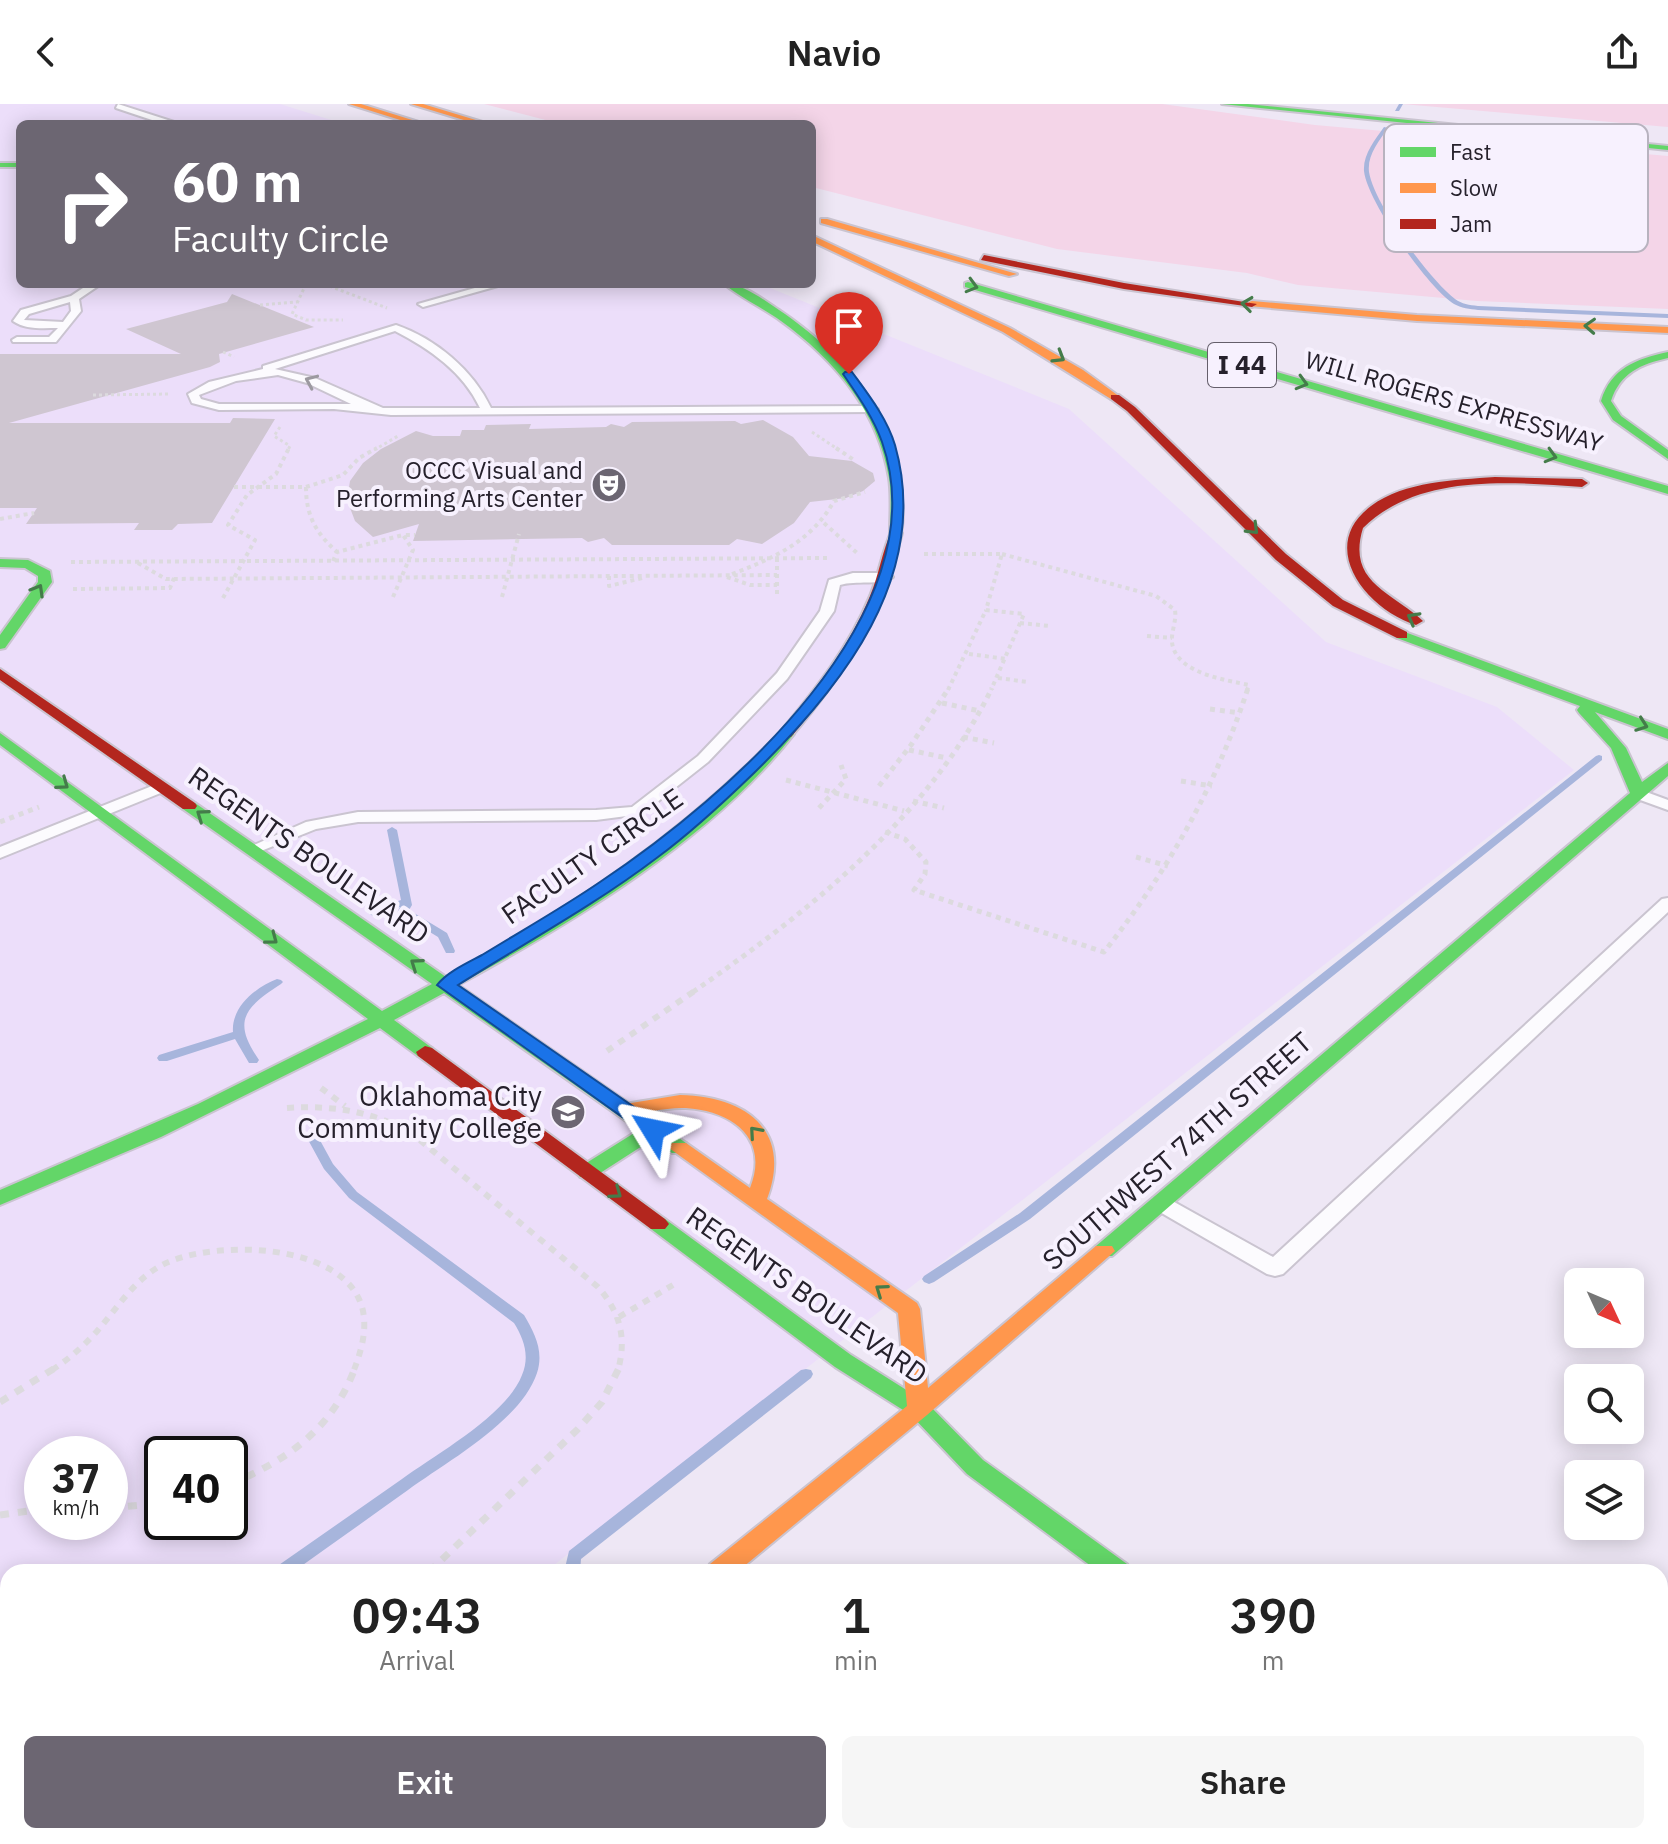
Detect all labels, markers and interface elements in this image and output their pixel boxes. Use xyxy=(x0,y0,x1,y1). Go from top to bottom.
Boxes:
text: Navio xyxy=(787,29,881,76)
icon: back xyxy=(24,30,68,74)
icon: share xyxy=(1600,30,1644,74)
legend xyxy=(1384,124,1648,252)
text: Fast xyxy=(1450,137,1491,166)
text: 60 m xyxy=(172,145,302,217)
icon: right xyxy=(40,152,144,256)
text: Slow xyxy=(1450,173,1498,202)
text: Jam xyxy=(1450,209,1492,238)
text: Faculty Circle xyxy=(172,215,389,262)
one-way arrow xyxy=(964,277,978,293)
pin xyxy=(815,292,883,374)
one-way arrow xyxy=(1240,296,1254,313)
icon: arrive xyxy=(827,304,871,348)
one-way arrow xyxy=(1583,318,1596,335)
road number: I 44 xyxy=(1208,343,1276,387)
street label: WILL ROGERS EXPRESSWAY xyxy=(1302,343,1607,459)
one-way arrow xyxy=(1050,347,1065,363)
one-way arrow xyxy=(304,374,319,390)
one-way arrow xyxy=(1294,374,1308,390)
one-way arrow xyxy=(1544,447,1558,463)
place label: OCCC Visual and Performing Arts Center xyxy=(336,454,583,514)
theatre icon: OCCC Visual and Performing Arts Center xyxy=(590,466,628,504)
one-way arrow xyxy=(1244,520,1258,534)
one-way arrow xyxy=(28,584,44,599)
one-way arrow xyxy=(1407,613,1421,628)
one-way arrow xyxy=(1634,715,1648,732)
street label: REGENTS BOULEVARD xyxy=(181,757,437,952)
one-way arrow xyxy=(54,775,69,789)
street label: FACULTY CIRCLE xyxy=(494,779,690,932)
one-way arrow xyxy=(197,810,211,825)
one-way arrow xyxy=(263,929,278,944)
one-way arrow xyxy=(410,959,424,974)
street label: SOUTHWEST 74TH STREET xyxy=(1034,1023,1319,1278)
place label: Oklahoma City Community College xyxy=(297,1077,542,1146)
position arrow xyxy=(611,1088,695,1172)
school or university icon: Oklahoma City Community College xyxy=(549,1093,587,1131)
one-way arrow xyxy=(750,1127,764,1141)
one-way arrow xyxy=(607,1184,622,1198)
street label: REGENTS BOULEVARD xyxy=(679,1197,935,1392)
north arrow xyxy=(1564,1268,1644,1348)
map controls xyxy=(1564,1268,1644,1540)
one-way arrow xyxy=(876,1285,890,1300)
button: search xyxy=(1564,1364,1644,1444)
speed limit sign: 40 xyxy=(144,1436,248,1540)
text: 37 xyxy=(52,1452,100,1504)
button: layers xyxy=(1564,1460,1644,1540)
text: km/h xyxy=(52,1494,100,1521)
text: 09:43 xyxy=(352,1584,482,1646)
text: 1 xyxy=(842,1584,870,1646)
text: 390 xyxy=(1230,1584,1316,1646)
text: Arrival xyxy=(379,1643,455,1677)
text: min xyxy=(834,1643,878,1677)
text: m xyxy=(1262,1643,1284,1677)
button: Exit xyxy=(24,1736,826,1828)
button: Share xyxy=(842,1736,1644,1828)

